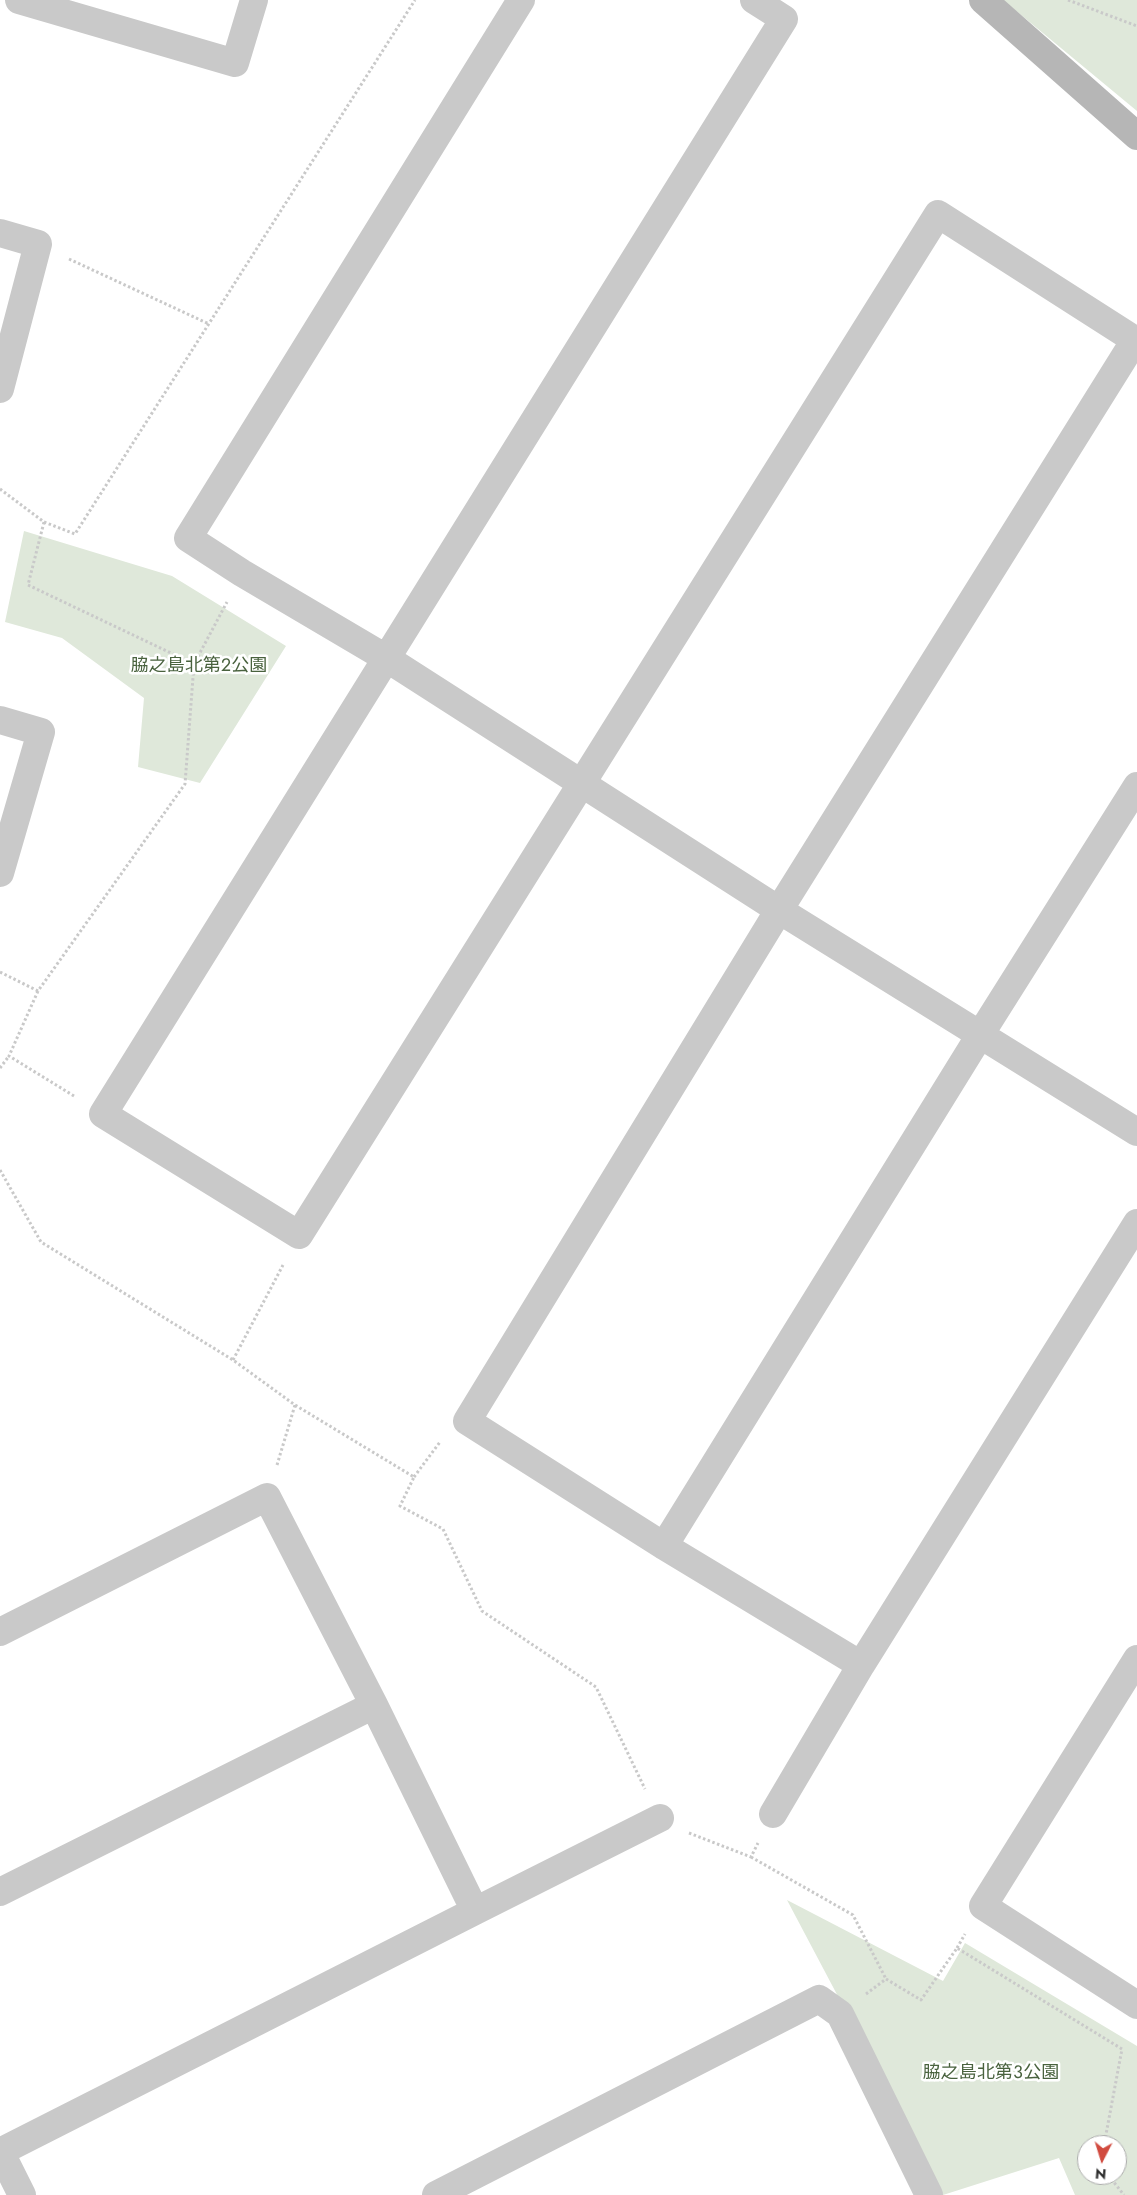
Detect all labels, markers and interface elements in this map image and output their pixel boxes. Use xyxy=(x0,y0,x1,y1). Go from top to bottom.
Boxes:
park label: 脇之島北第２公園 xyxy=(131,656,267,678)
park label: 脇之島北第３公園 xyxy=(923,2063,1059,2085)
north arrow xyxy=(1077,2135,1127,2185)
text: N xyxy=(1094,2164,1107,2184)

